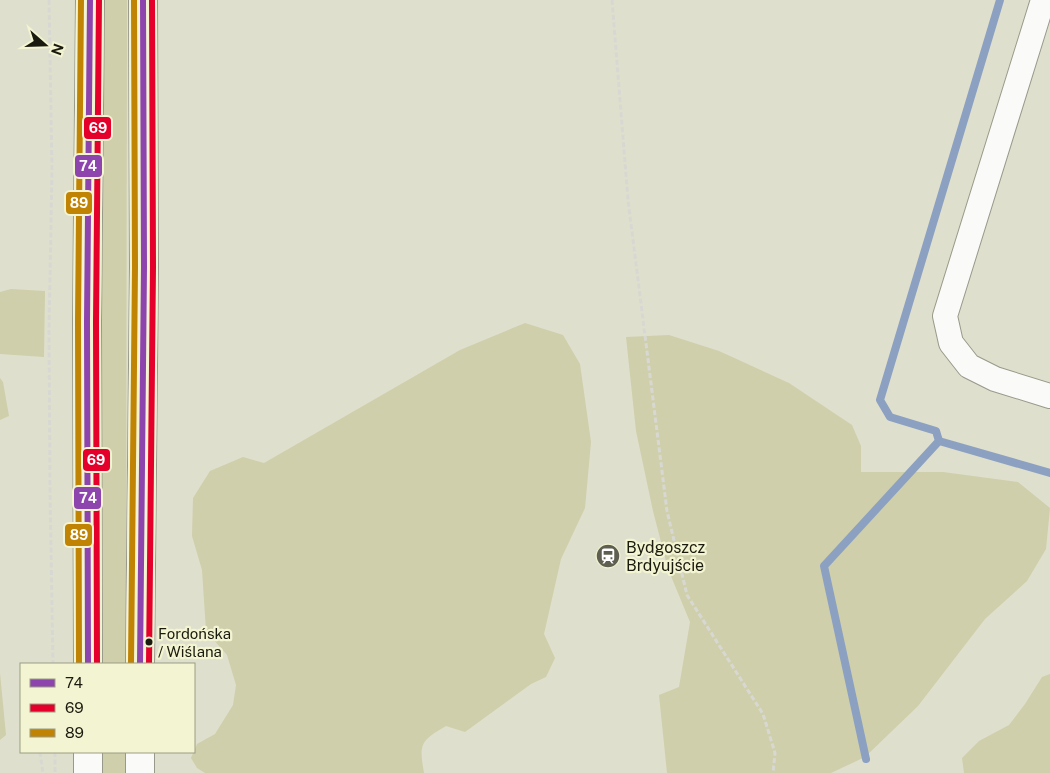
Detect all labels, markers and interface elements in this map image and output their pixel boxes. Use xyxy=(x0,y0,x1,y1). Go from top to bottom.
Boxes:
north arrow xyxy=(20,20,70,70)
text: N xyxy=(48,42,67,57)
line badge: 69 xyxy=(83,116,112,140)
text: 69 xyxy=(89,120,107,136)
line badge: 74 xyxy=(74,154,103,178)
text: 74 xyxy=(79,158,97,174)
line badge: 89 xyxy=(65,191,93,215)
text: 89 xyxy=(70,195,88,211)
line badge: 69 xyxy=(82,448,111,472)
text: 69 xyxy=(87,452,105,468)
line badge: 74 xyxy=(73,486,102,510)
text: 74 xyxy=(79,490,97,506)
line badge: 89 xyxy=(64,523,93,547)
text: 89 xyxy=(70,527,88,543)
place label: Bydgoszcz Brdyujście xyxy=(626,538,705,575)
station icon: Bydgoszcz Brdyujście xyxy=(595,543,621,569)
place label: Fordońska / Wiślana xyxy=(158,625,231,660)
marker: Fordońska / Wiślana xyxy=(144,637,154,647)
legend xyxy=(20,663,195,753)
text: 74 xyxy=(65,674,83,691)
text: 69 xyxy=(65,699,84,716)
text: 89 xyxy=(65,724,84,741)

